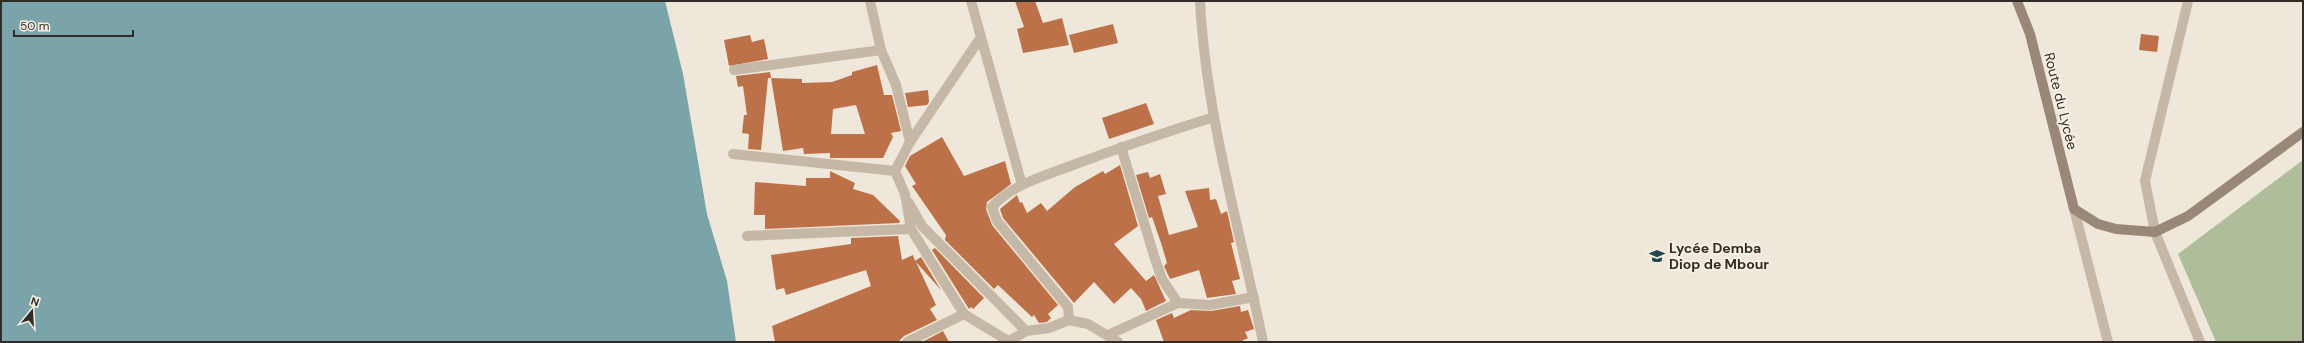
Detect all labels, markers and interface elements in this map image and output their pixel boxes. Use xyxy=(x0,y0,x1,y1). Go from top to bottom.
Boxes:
scale bar xyxy=(14,12,133,38)
text: 50 m xyxy=(20,18,49,34)
street label: Route du Lycée xyxy=(2040,51,2082,151)
place label: Lycée Demba Diop de Mbour xyxy=(1669,239,1769,273)
school or university icon: Lycée Demba Diop de Mbour xyxy=(1648,247,1666,265)
north arrow xyxy=(12,291,52,331)
text: N xyxy=(29,294,41,309)

